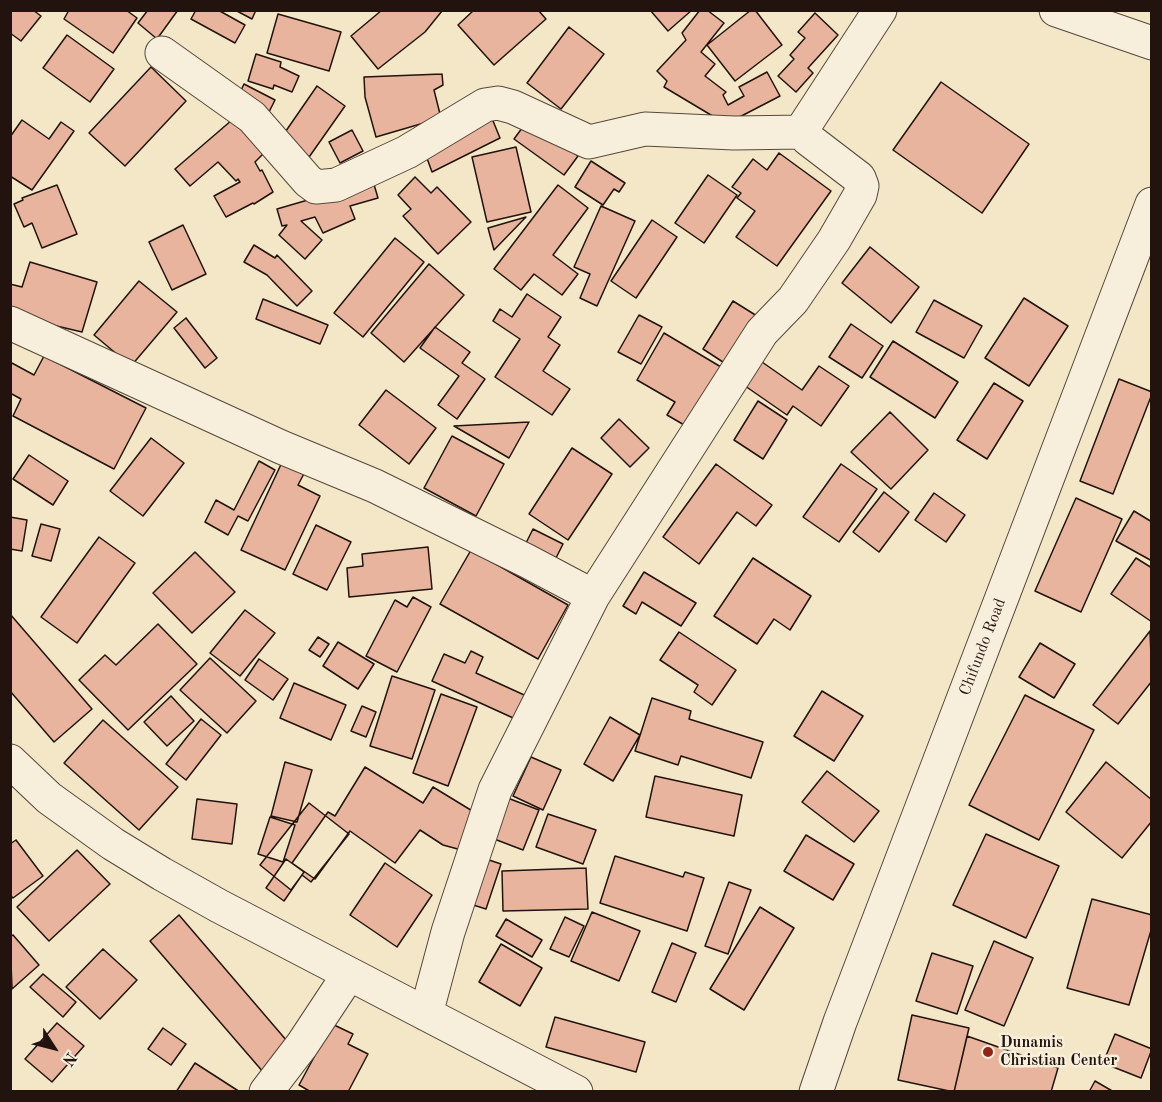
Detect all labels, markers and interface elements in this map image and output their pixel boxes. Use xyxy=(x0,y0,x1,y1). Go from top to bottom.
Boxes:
street label: Chifundo Road xyxy=(956,596,1010,698)
north arrow xyxy=(24,1018,84,1078)
place label: Dunamis Christian Center xyxy=(1000,1033,1117,1071)
marker: Dunamis Christian Center xyxy=(981,1045,995,1059)
text: N xyxy=(58,1049,79,1068)

